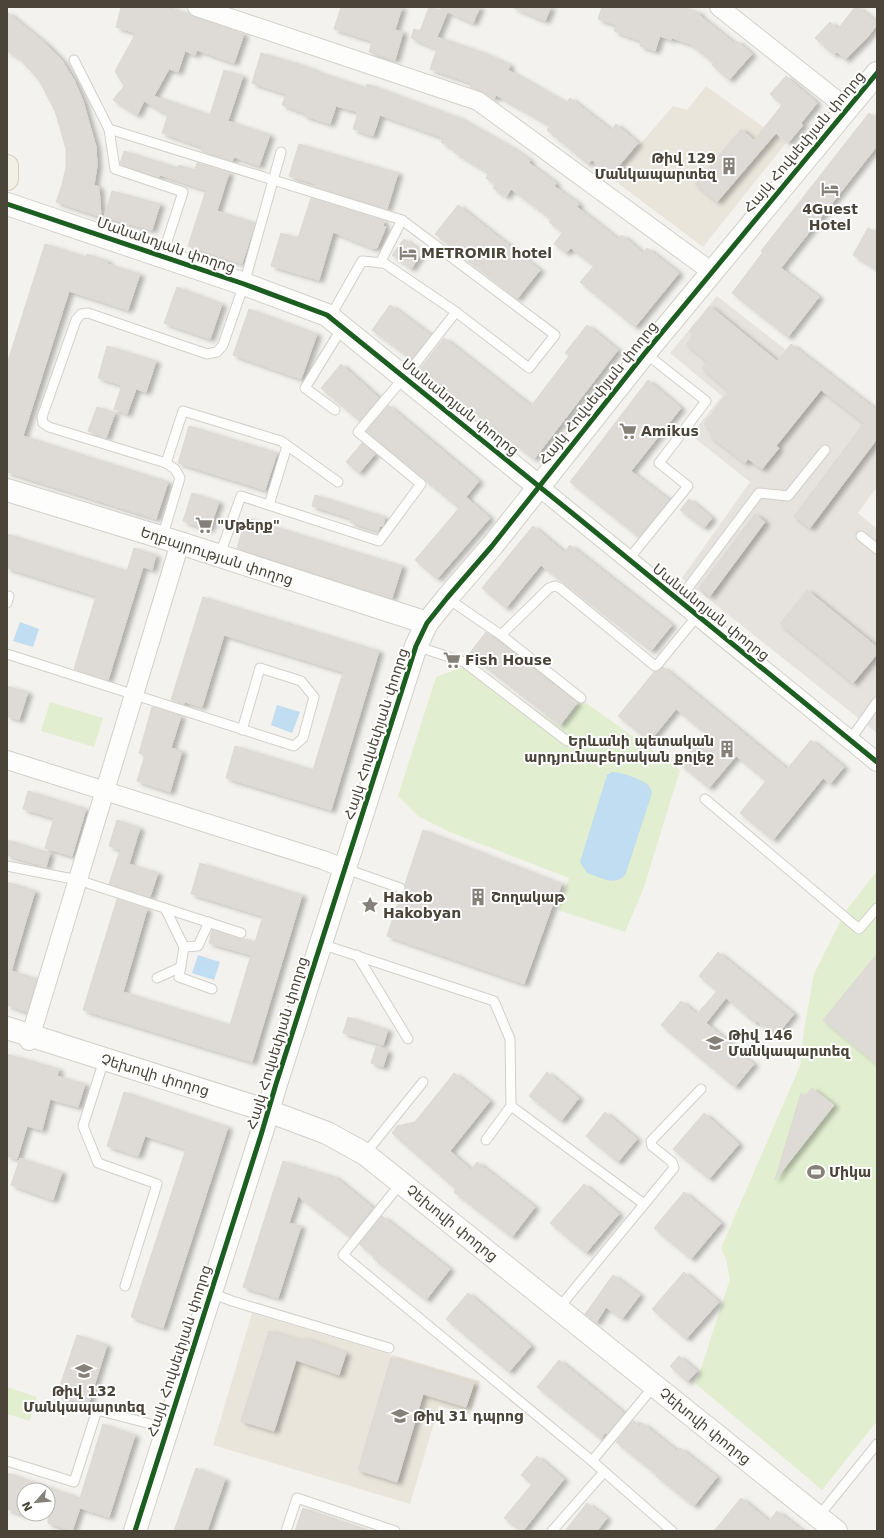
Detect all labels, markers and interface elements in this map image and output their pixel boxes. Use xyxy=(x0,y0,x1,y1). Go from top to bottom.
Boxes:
street label: Հայկ Հովսեփյան փողոց xyxy=(740,68,868,216)
place label: Թիվ 129 Մանկապարտեզ xyxy=(594,150,717,182)
building icon: Թիվ 129 Մանկապարտեզ xyxy=(719,156,739,176)
hotel icon: 4Guest Hotel xyxy=(820,179,840,199)
place label: 4Guest Hotel xyxy=(802,201,858,233)
street label: Մանանդյան փողոց xyxy=(95,214,237,276)
hotel icon: METROMIR hotel xyxy=(398,243,418,263)
place label: METROMIR hotel xyxy=(421,245,552,261)
street label: Հայկ Հովսեփյան փողոց xyxy=(535,318,661,468)
street label: Մանանդյան փողոց xyxy=(399,355,521,459)
supermarket icon: Amikus xyxy=(618,421,638,441)
place label: Amikus xyxy=(641,423,699,439)
supermarket icon: "Մթերք" xyxy=(194,515,214,535)
place label: "Մթերք" xyxy=(217,517,280,533)
street label: Եղբայրության փողոց xyxy=(139,524,295,588)
street label: Մանանդյան փողոց xyxy=(650,560,772,664)
street label: Հայկ Հովսեփյան փողոց xyxy=(341,646,411,822)
supermarket icon: Fish House xyxy=(442,650,462,670)
place label: Fish House xyxy=(465,652,552,668)
place label: Երևանի պետական արդյունաբերական քոլեջ xyxy=(524,733,714,765)
building icon: Երևանի պետական արդյունաբերական քոլեջ xyxy=(717,739,737,759)
building icon: Շողակաթ xyxy=(468,887,488,907)
place label: Hakob Hakobyan xyxy=(383,889,461,921)
place label: Շողակաթ xyxy=(491,889,565,905)
place icon: Hakob Hakobyan xyxy=(360,895,380,915)
street label: Հայկ Հովսեփյան փողոց xyxy=(243,955,311,1131)
place label: Թիվ 146 Մանկապարտեզ xyxy=(728,1027,851,1059)
school or university icon: Թիվ 146 Մանկապարտեզ xyxy=(705,1033,725,1053)
street label: Չեխովի փողոց xyxy=(99,1051,211,1099)
sports icon: Միկա xyxy=(806,1162,826,1182)
place label: Միկա xyxy=(829,1164,871,1180)
street label: Չեխովի փողոց xyxy=(403,1181,501,1265)
street label: Հայկ Հովսեփյան փողոց xyxy=(144,1263,214,1439)
school or university icon: Թիվ 132 Մանկապարտեզ xyxy=(74,1361,94,1381)
place label: Թիվ 132 Մանկապարտեզ xyxy=(23,1383,146,1415)
street label: Չեխովի փողոց xyxy=(656,1384,754,1468)
school or university icon: Թիվ 31 դպրոց xyxy=(390,1406,410,1426)
place label: Թիվ 31 դպրոց xyxy=(413,1408,523,1424)
north arrow xyxy=(16,1482,56,1522)
text: N xyxy=(20,1499,35,1513)

